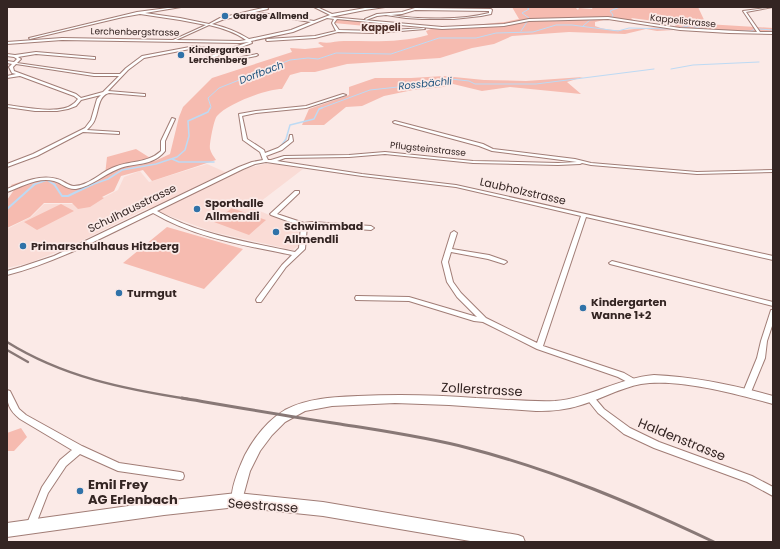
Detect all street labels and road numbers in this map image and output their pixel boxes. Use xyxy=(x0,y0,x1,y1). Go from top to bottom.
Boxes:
street label: Kappelistrasse xyxy=(650,12,717,30)
street label: Lerchenbergstrasse xyxy=(90,25,180,39)
street label: Pflugsteinstrasse xyxy=(390,139,467,159)
street label: Laubholzstrasse xyxy=(478,173,568,209)
street label: Schulhausstrasse xyxy=(85,180,179,236)
street label: Zollerstrasse xyxy=(441,378,523,401)
street label: Haldenstrasse xyxy=(635,413,728,466)
street label: Seestrasse xyxy=(227,494,299,517)

